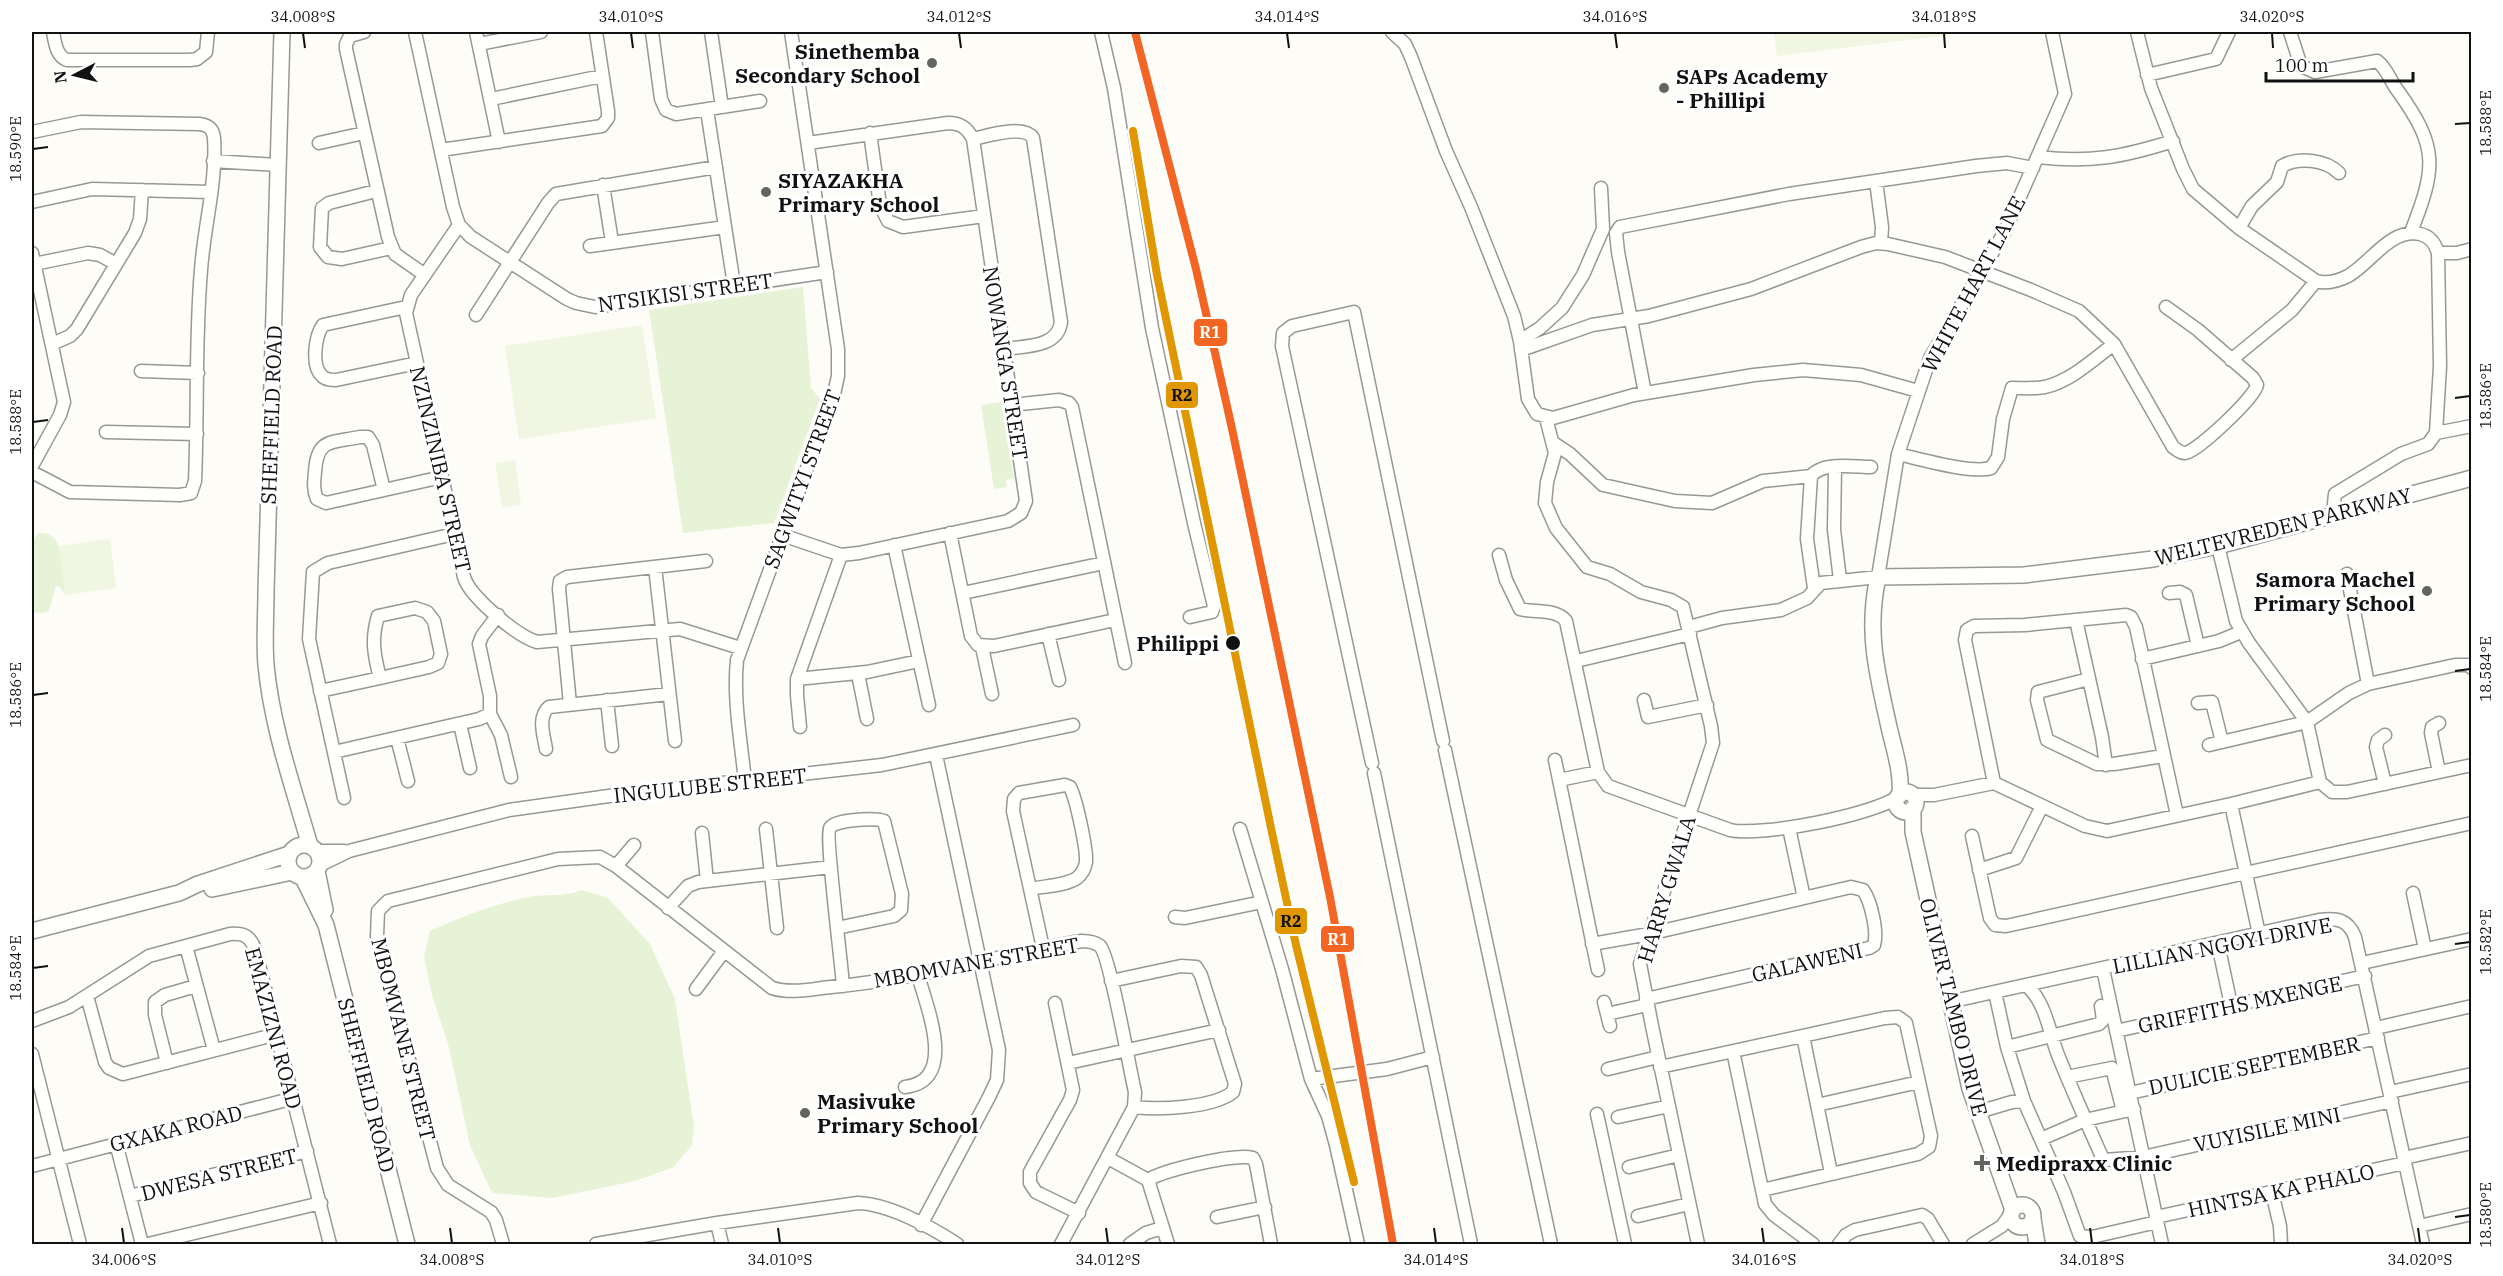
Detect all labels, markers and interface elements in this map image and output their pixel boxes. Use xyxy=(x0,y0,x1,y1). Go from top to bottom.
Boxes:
text: 34.008°S xyxy=(271,7,335,26)
text: 34.010°S xyxy=(599,7,663,26)
text: 34.012°S xyxy=(927,7,991,26)
text: 34.014°S xyxy=(1255,7,1319,26)
text: 34.016°S xyxy=(1583,7,1647,26)
text: 34.018°S xyxy=(1912,7,1976,26)
text: 34.020°S xyxy=(2240,7,2304,26)
place label: Sinethemba Secondary School xyxy=(735,37,920,89)
north arrow xyxy=(45,45,105,105)
scale bar xyxy=(2266,45,2413,83)
text: 100 m xyxy=(2275,54,2329,77)
marker: Sinethemba Secondary School xyxy=(925,56,939,70)
place label: SAPs Academy - Phillipi xyxy=(1676,62,1828,114)
text: N xyxy=(49,69,71,84)
marker: SAPs Academy - Phillipi xyxy=(1657,81,1671,95)
text: 18.588°E xyxy=(2476,90,2495,156)
text: 18.590°E xyxy=(6,116,25,182)
place label: SIYAZAKHA Primary School xyxy=(778,166,939,218)
marker: SIYAZAKHA Primary School xyxy=(759,185,773,199)
street label: WHITE HART LANE xyxy=(1915,191,2031,377)
street label: NOWANGA STREET xyxy=(977,264,1035,462)
street label: NTSIKISI STREET xyxy=(596,266,774,318)
line badge: R1 xyxy=(1193,318,1228,347)
text: R1 xyxy=(1199,322,1221,342)
street label: SHEFFIELD ROAD xyxy=(254,325,288,505)
street label: NZINZINIBA STREET xyxy=(404,363,478,575)
text: 18.586°E xyxy=(2476,363,2495,429)
line badge: R2 xyxy=(1165,381,1199,409)
text: R2 xyxy=(1171,385,1193,405)
street label: SAGWITYI STREET xyxy=(757,386,847,572)
text: 18.588°E xyxy=(6,389,25,455)
street label: WELTEVREDEN PARKWAY xyxy=(2151,480,2415,572)
place label: Samora Machel Primary School xyxy=(2254,565,2415,617)
marker: Samora Machel Primary School xyxy=(2420,584,2434,598)
place label: Philippi xyxy=(1136,629,1219,657)
marker: Philippi xyxy=(1224,634,1242,652)
text: 18.584°E xyxy=(2476,636,2495,702)
text: 18.586°E xyxy=(6,662,25,728)
street label: INGULUBE STREET xyxy=(612,761,808,809)
street label: HARRY GWALA xyxy=(1630,811,1702,966)
street label: OLIVER TAMBO DRIVE xyxy=(1913,895,1995,1119)
line badge: R2 xyxy=(1274,907,1308,935)
text: 18.582°E xyxy=(2476,909,2495,975)
street label: LILLIAN NGOYI DRIVE xyxy=(2110,910,2334,980)
text: R2 xyxy=(1280,911,1302,931)
line badge: R1 xyxy=(1320,925,1355,953)
text: R1 xyxy=(1327,929,1349,949)
street label: MBOMVANE STREET xyxy=(871,930,1081,994)
text: 18.584°E xyxy=(6,935,25,1001)
street label: MBOMVANE STREET xyxy=(365,935,443,1143)
street label: GALAWENI xyxy=(1749,936,1865,988)
street label: EMAZIZNI ROAD xyxy=(239,944,309,1112)
street label: GRIFFITHS MXENGE xyxy=(2135,969,2345,1039)
street label: SHEFFIELD ROAD xyxy=(332,995,402,1175)
street label: DULICIE SEPTEMBER xyxy=(2146,1029,2362,1101)
place label: Masivuke Primary School xyxy=(817,1087,978,1139)
street label: GXAKA ROAD xyxy=(107,1098,245,1158)
street label: VUYISILE MINI xyxy=(2191,1100,2343,1158)
marker: Masivuke Primary School xyxy=(798,1106,812,1120)
street label: DWESA STREET xyxy=(138,1141,300,1207)
place label: Medipraxx Clinic xyxy=(1996,1149,2172,1177)
marker: Medipraxx Clinic xyxy=(1973,1154,1991,1172)
street label: HINTSA KA PHALO xyxy=(2185,1157,2377,1223)
text: 18.580°E xyxy=(2476,1182,2495,1248)
text: 34.006°S xyxy=(92,1250,156,1269)
text: 34.008°S xyxy=(420,1250,484,1269)
text: 34.010°S xyxy=(748,1250,812,1269)
text: 34.012°S xyxy=(1076,1250,1140,1269)
text: 34.014°S xyxy=(1404,1250,1468,1269)
text: 34.016°S xyxy=(1732,1250,1796,1269)
text: 34.018°S xyxy=(2060,1250,2124,1269)
text: 34.020°S xyxy=(2388,1250,2452,1269)

